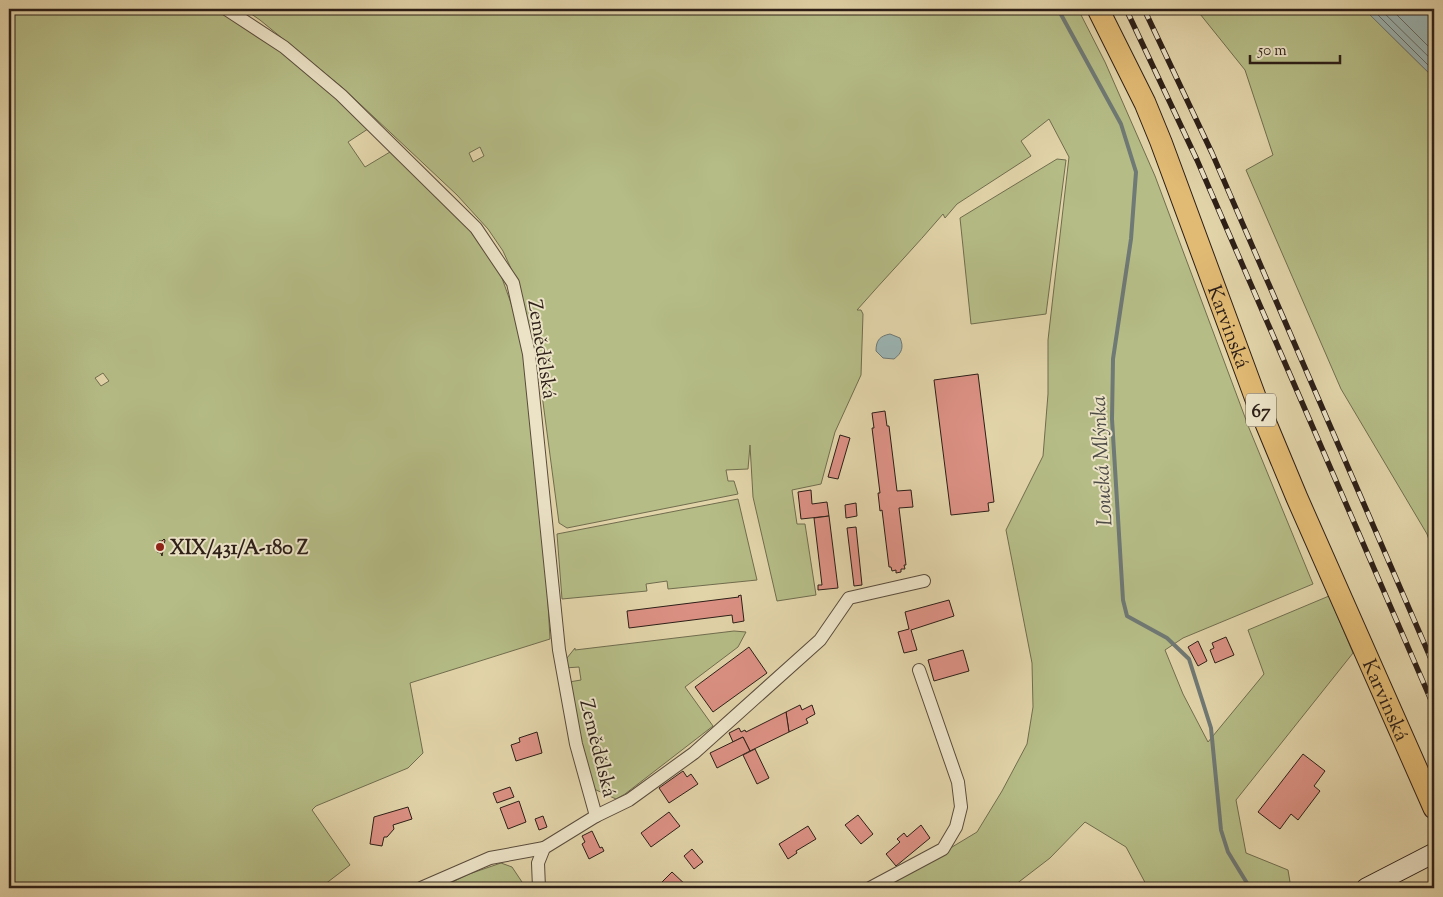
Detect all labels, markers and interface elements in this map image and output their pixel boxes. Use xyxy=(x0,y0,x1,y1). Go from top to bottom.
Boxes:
scale bar xyxy=(1250,32,1340,64)
text: 50 m xyxy=(1257,41,1287,62)
street label: Karvinská xyxy=(1198,282,1255,373)
street label: Zemědělská xyxy=(518,298,563,401)
road number: 67 xyxy=(1246,394,1276,426)
water label: Loucká Mlýnka xyxy=(1085,395,1121,527)
place label: XIX/431/A-180 Z xyxy=(170,535,309,564)
marker: XIX/431/A-180 Z xyxy=(154,541,166,553)
street label: Karvinská xyxy=(1353,655,1415,746)
street label: Zemědělská xyxy=(570,697,623,801)

